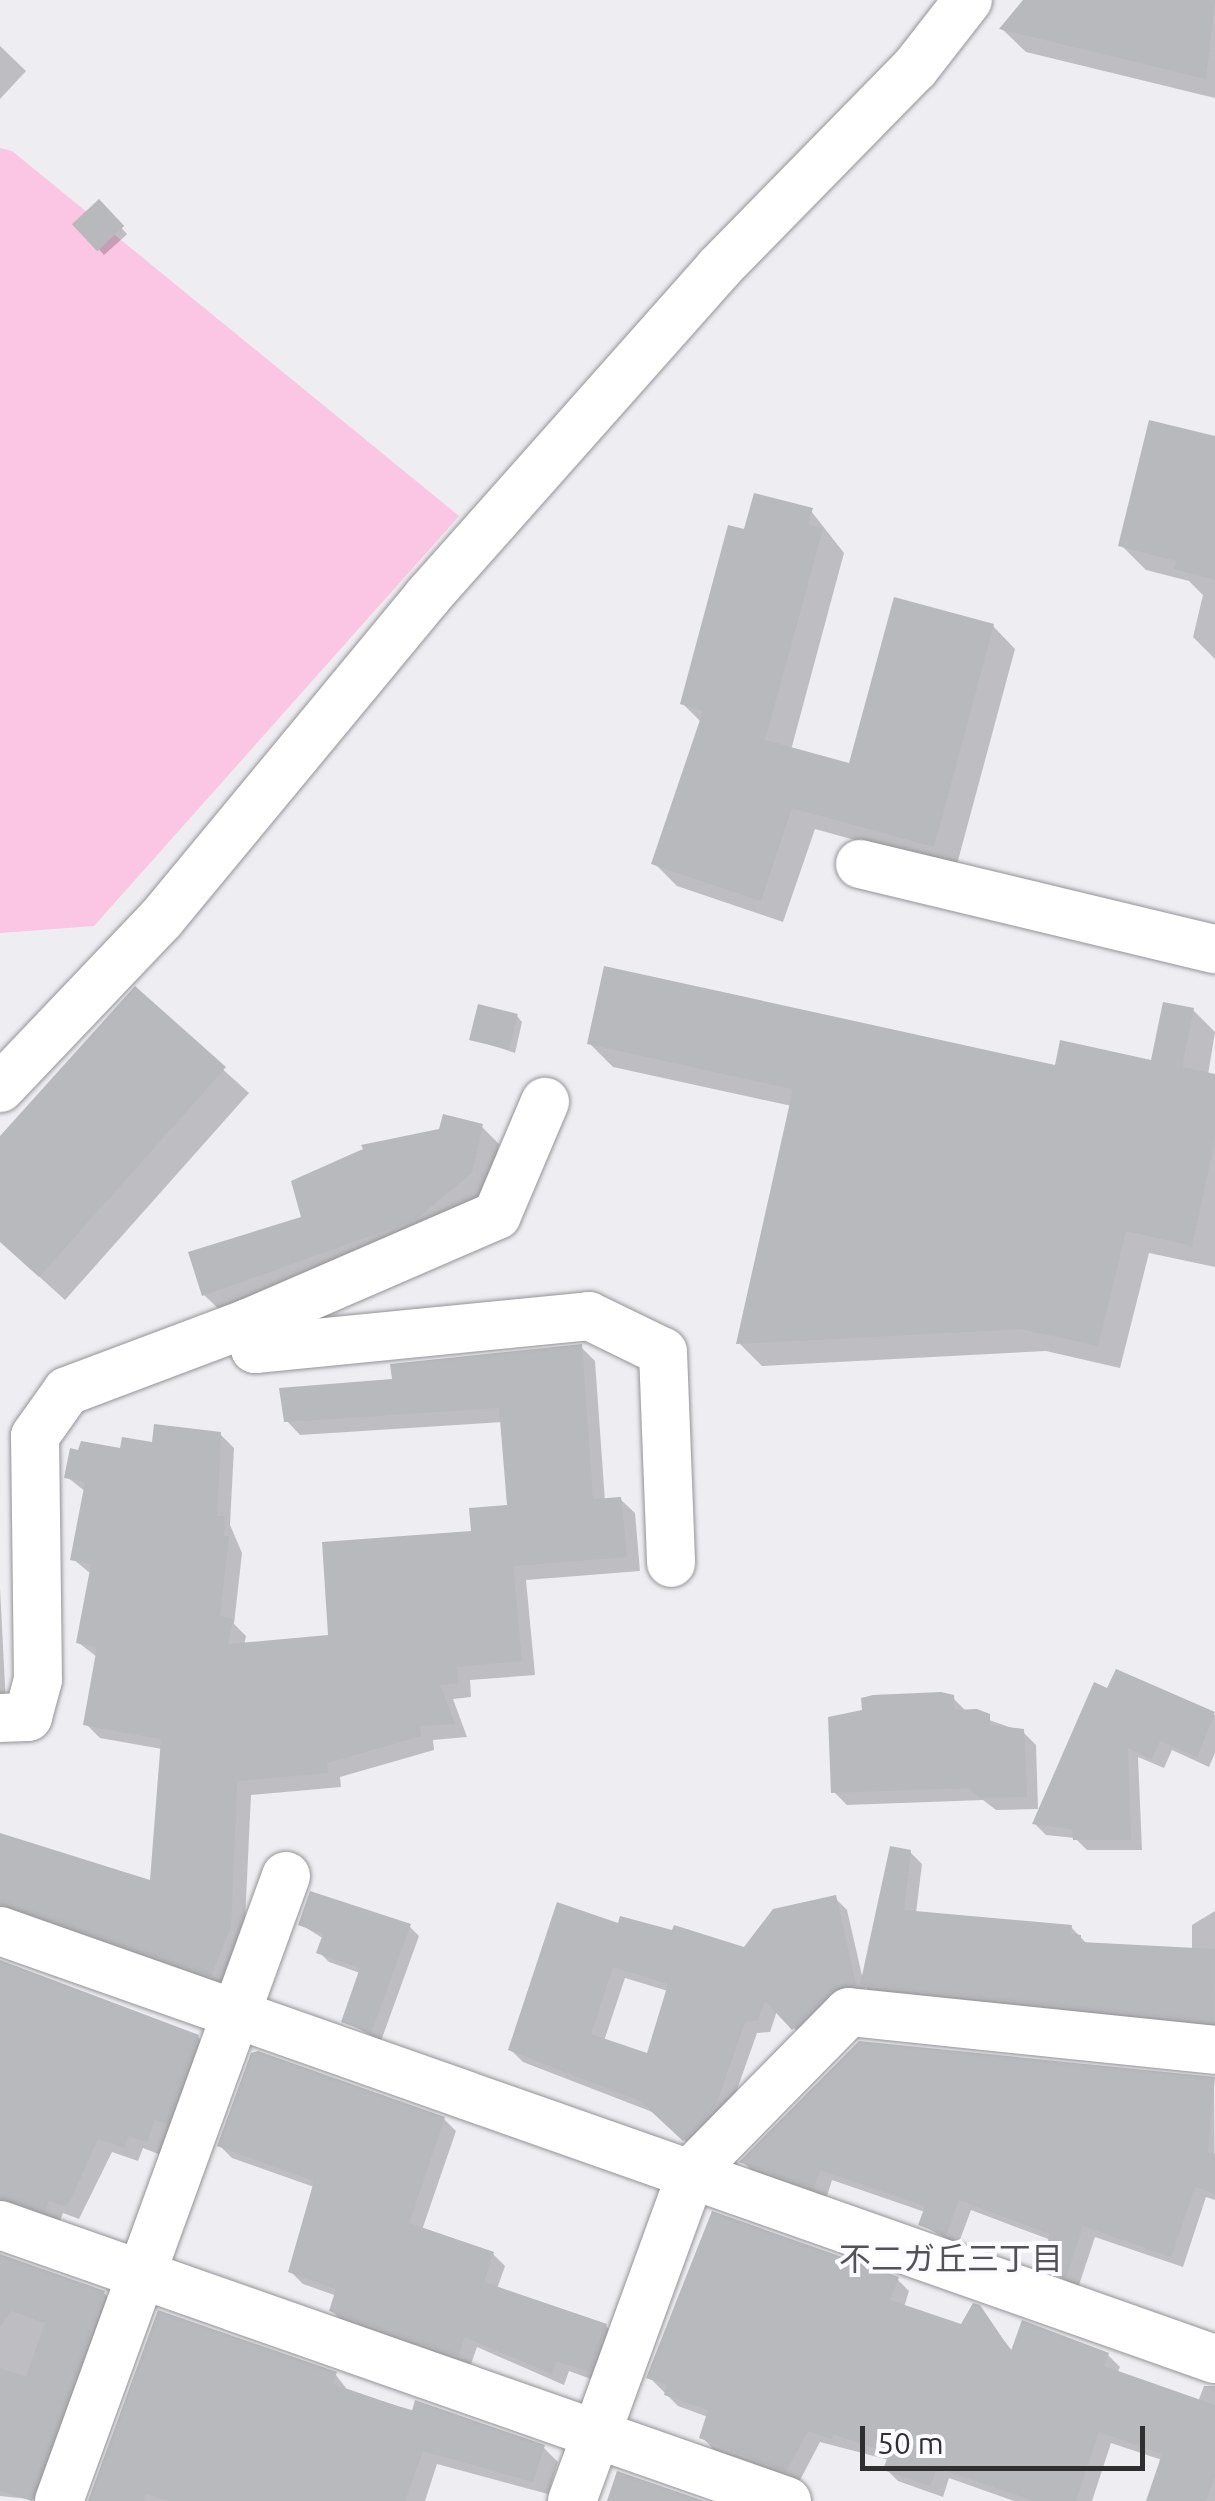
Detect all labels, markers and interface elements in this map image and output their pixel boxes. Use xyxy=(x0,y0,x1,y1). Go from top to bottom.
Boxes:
district label: 不二ガ丘三丁目 xyxy=(839,2239,1063,2277)
scale bar xyxy=(865,2406,1150,2468)
text: 50 m xyxy=(877,2426,944,2460)

